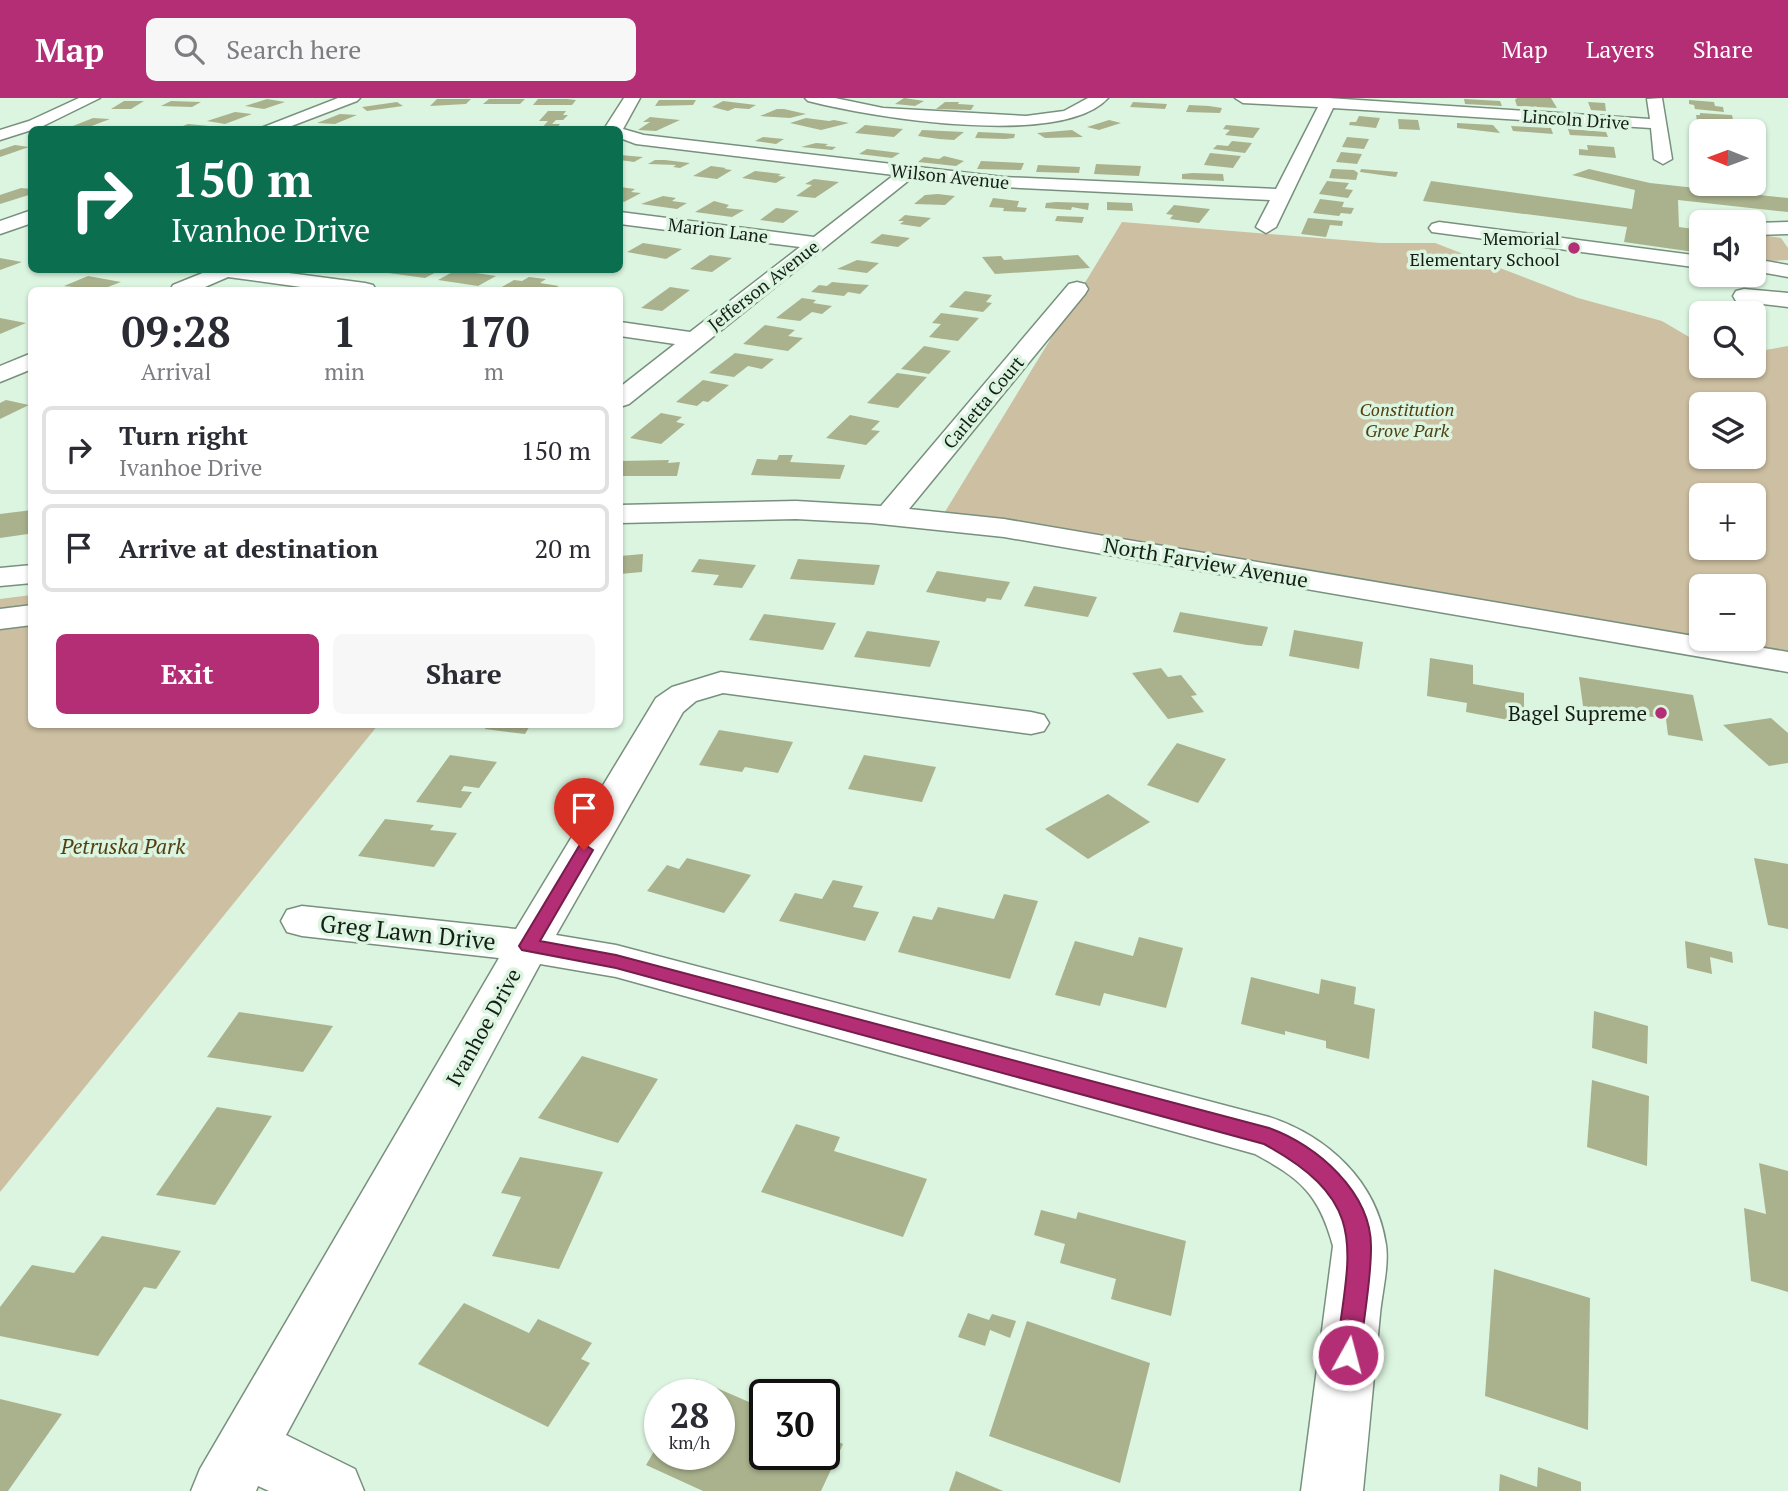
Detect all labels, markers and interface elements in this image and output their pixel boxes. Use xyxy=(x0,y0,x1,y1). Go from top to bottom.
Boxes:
search box xyxy=(146,18,636,81)
text: Map xyxy=(35,28,104,71)
icon: search xyxy=(170,30,208,68)
text: Search here xyxy=(226,32,361,66)
text: Map xyxy=(1501,33,1548,65)
text: Layers xyxy=(1586,33,1655,65)
text: Share xyxy=(1693,33,1753,65)
street label: Lincoln Drive xyxy=(1522,103,1630,135)
north arrow xyxy=(1689,119,1766,196)
map controls xyxy=(1689,119,1766,651)
text: 150 m xyxy=(171,146,313,211)
icon: right xyxy=(56,154,147,245)
street label: Wilson Avenue xyxy=(890,158,1010,194)
text: Ivanhoe Drive xyxy=(171,209,370,251)
button: sound xyxy=(1689,210,1766,287)
street label: Marion Lane xyxy=(667,212,769,248)
place label: Memorial Elementary School xyxy=(1409,226,1560,271)
street label: Jefferson Avenue xyxy=(703,234,823,336)
marker: Memorial Elementary School xyxy=(1566,240,1582,256)
button: search xyxy=(1689,301,1766,378)
text: 09:28 xyxy=(122,303,231,359)
text: 1 xyxy=(333,303,356,359)
text: 170 xyxy=(458,303,529,359)
street label: Carletta Court xyxy=(937,350,1029,453)
text: Arrival xyxy=(141,356,211,387)
text: min xyxy=(324,356,365,387)
text: m xyxy=(484,356,504,387)
button: layers xyxy=(1689,392,1766,469)
park label: Constitution Grove Park xyxy=(1360,397,1454,442)
text: Turn right xyxy=(119,418,248,452)
icon: right xyxy=(60,431,98,469)
text: 150 m xyxy=(521,433,591,467)
text: Ivanhoe Drive xyxy=(119,452,262,483)
button: + xyxy=(1689,483,1766,560)
icon: arrive xyxy=(60,529,98,567)
street label: North Farview Avenue xyxy=(1102,530,1310,594)
text: Arrive at destination xyxy=(119,531,378,565)
text: 20 m xyxy=(535,531,591,565)
button: − xyxy=(1689,574,1766,651)
button: Exit xyxy=(56,634,319,714)
button: Share xyxy=(333,634,595,714)
place label: Bagel Supreme xyxy=(1508,699,1647,727)
marker: Bagel Supreme xyxy=(1653,705,1669,721)
pin xyxy=(554,778,614,850)
icon: arrive xyxy=(565,789,603,827)
park label: Petruska Park xyxy=(60,832,186,860)
street label: Greg Lawn Drive xyxy=(319,907,497,957)
street label: Ivanhoe Drive xyxy=(439,963,527,1091)
position arrow xyxy=(1311,1318,1385,1392)
speed limit sign: 30 xyxy=(749,1379,840,1470)
text: 28 xyxy=(670,1392,709,1438)
text: km/h xyxy=(669,1430,710,1454)

